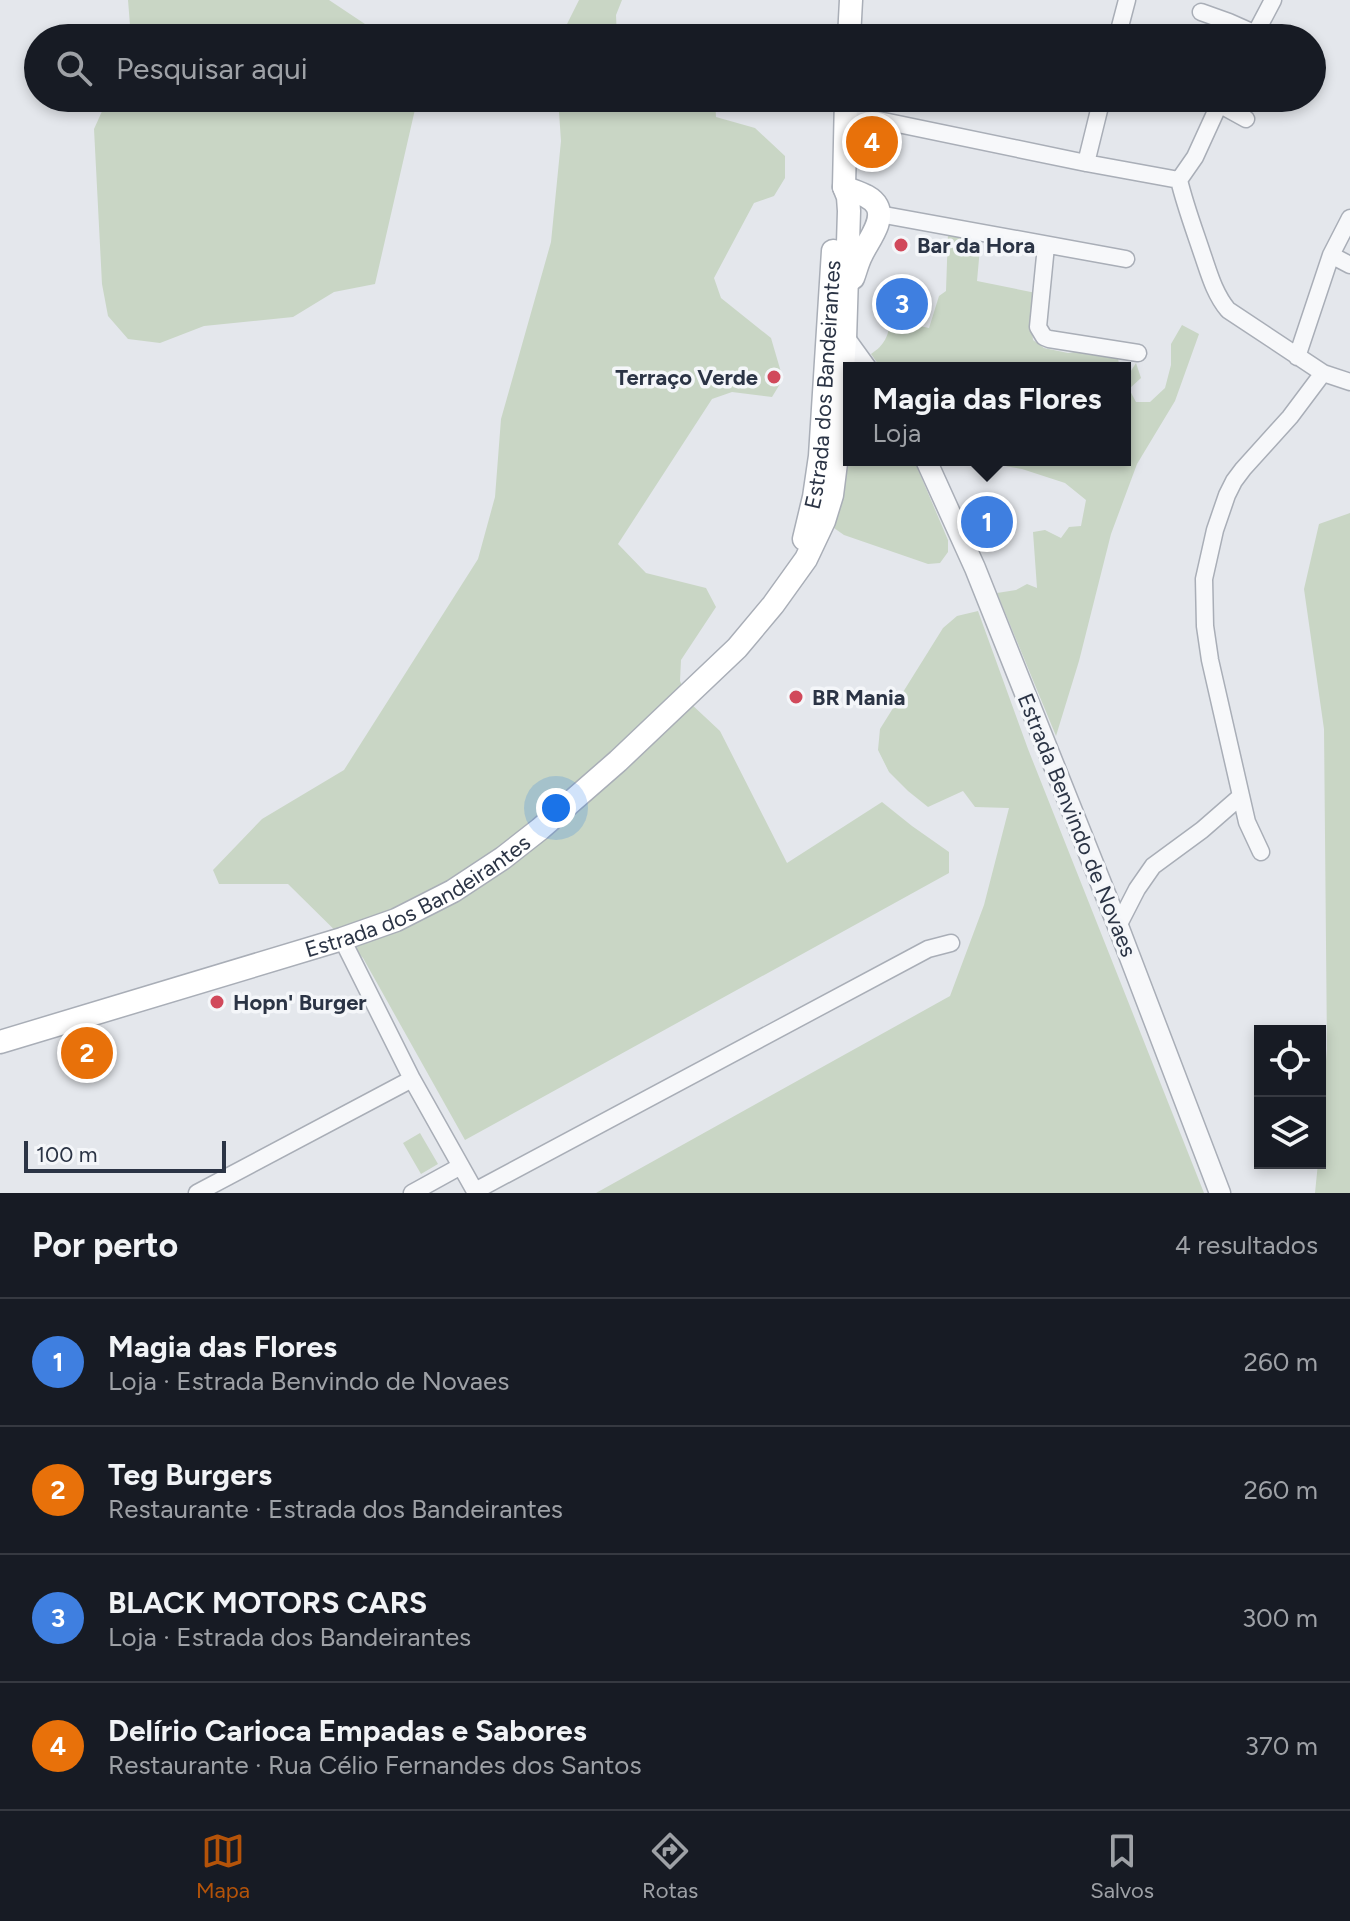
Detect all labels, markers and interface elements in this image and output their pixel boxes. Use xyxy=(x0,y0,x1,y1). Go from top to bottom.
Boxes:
search box xyxy=(24,24,1326,112)
icon: search xyxy=(52,46,96,90)
text: Pesquisar aqui xyxy=(116,50,308,87)
pin: 4 xyxy=(846,112,898,172)
place label: Bar da Hora xyxy=(917,232,1035,259)
marker: Bar da Hora xyxy=(892,236,910,254)
street label: Estrada dos Bandeirantes xyxy=(798,259,846,512)
pin: 3 xyxy=(876,274,928,334)
popup xyxy=(843,362,1131,466)
place label: Terraço Verde xyxy=(615,364,758,391)
marker: Terraço Verde xyxy=(765,368,783,386)
text: Magia das Flores xyxy=(872,380,1102,417)
text: Loja xyxy=(872,417,921,449)
pin: 1 xyxy=(961,492,1013,552)
place label: BR Mania xyxy=(812,684,905,711)
marker: BR Mania xyxy=(787,688,805,706)
street label: Estrada Benvindo de Novaes xyxy=(1012,689,1142,961)
your location xyxy=(536,788,576,828)
street label: Estrada dos Bandeirantes xyxy=(302,829,535,963)
place label: Hopn' Burger xyxy=(233,989,367,1016)
marker: Hopn' Burger xyxy=(208,993,226,1011)
pin: 2 xyxy=(61,1023,113,1083)
map controls xyxy=(1254,1025,1326,1169)
button: locate xyxy=(1254,1025,1326,1097)
button: layers xyxy=(1254,1097,1326,1169)
scale bar xyxy=(24,1137,226,1173)
text: 100 m xyxy=(36,1141,97,1168)
text: Por perto xyxy=(32,1225,178,1266)
text: 4 resultados xyxy=(1175,1229,1318,1261)
text: Magia das Flores xyxy=(108,1328,337,1365)
text: 1 xyxy=(53,1346,63,1378)
text: 260 m xyxy=(1244,1346,1318,1378)
text: Loja · Estrada Benvindo de Novaes xyxy=(108,1365,509,1397)
text: Teg Burgers xyxy=(108,1456,272,1493)
text: 2 xyxy=(50,1474,66,1506)
text: 260 m xyxy=(1244,1474,1318,1506)
text: Restaurante · Estrada dos Bandeirantes xyxy=(108,1493,563,1525)
text: BLACK MOTORS CARS xyxy=(108,1584,427,1621)
text: 3 xyxy=(51,1602,65,1634)
text: 300 m xyxy=(1242,1602,1318,1634)
text: Loja · Estrada dos Bandeirantes xyxy=(108,1621,471,1653)
text: Delírio Carioca Empadas e Sabores xyxy=(108,1712,587,1749)
text: 4 xyxy=(50,1730,66,1762)
text: 370 m xyxy=(1245,1730,1318,1762)
text: Restaurante · Rua Célio Fernandes dos Santos xyxy=(108,1749,642,1781)
tab: Mapa xyxy=(196,1829,250,1904)
tab: Rotas xyxy=(642,1829,698,1904)
tab: Salvos xyxy=(1090,1829,1154,1904)

